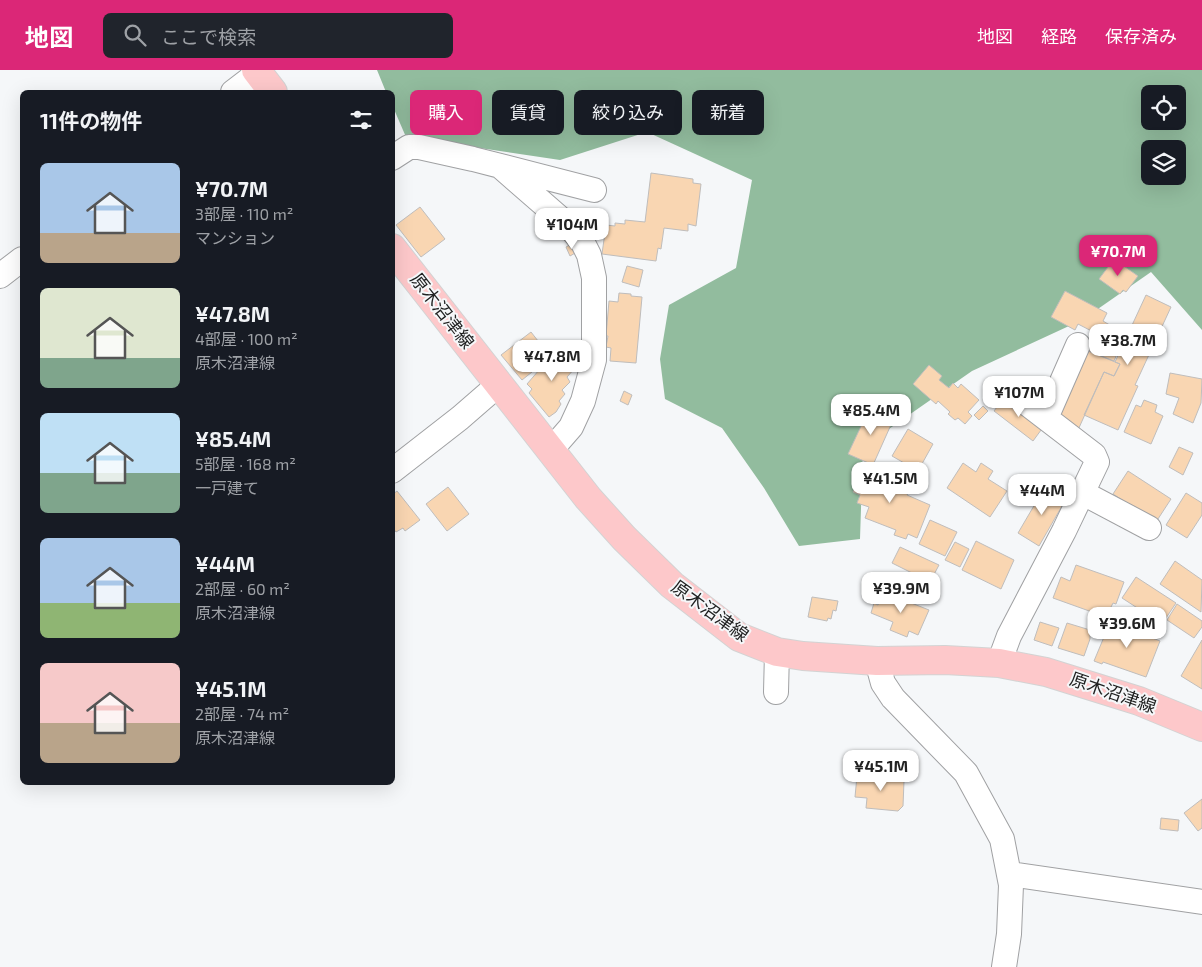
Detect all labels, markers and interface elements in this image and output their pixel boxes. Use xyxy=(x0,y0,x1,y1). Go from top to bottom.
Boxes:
search box xyxy=(103,13,453,58)
icon: search xyxy=(121,21,149,49)
text: 地図 xyxy=(25,22,73,51)
text: ここで検索 xyxy=(161,25,256,48)
text: 地図 xyxy=(977,25,1013,47)
text: 経路 xyxy=(1041,25,1077,47)
text: 保存済み xyxy=(1105,25,1177,47)
map controls xyxy=(1141,85,1186,185)
button: locate xyxy=(1141,85,1186,130)
chip: 購入 xyxy=(410,90,482,135)
chip: 賃貸 xyxy=(492,90,564,135)
chip: 絞り込み xyxy=(574,90,682,135)
chip: 新着 xyxy=(692,90,764,135)
icon: filters xyxy=(347,106,375,134)
text: 11件の物件 xyxy=(40,108,142,133)
button: layers xyxy=(1141,140,1186,185)
text: ¥70.7M xyxy=(195,176,268,201)
icon: home xyxy=(80,183,140,243)
text: 3部屋 · 110 m² xyxy=(195,204,293,223)
pin: ¥104M xyxy=(537,208,607,250)
text: ¥104M xyxy=(546,214,598,233)
text: マンション xyxy=(195,228,275,247)
pin: ¥70.7M xyxy=(1077,234,1159,277)
text: ¥70.7M xyxy=(1090,241,1146,260)
street label: 原木沼津線 xyxy=(406,268,479,353)
text: ¥47.8M xyxy=(195,301,270,326)
icon: home xyxy=(80,308,140,368)
pin: ¥38.7M xyxy=(1087,324,1169,366)
text: 4部屋 · 100 m² xyxy=(195,329,298,348)
text: ¥38.7M xyxy=(1100,330,1156,349)
pin: ¥47.8M xyxy=(511,340,593,382)
text: ¥47.8M xyxy=(523,346,581,365)
text: 原木沼津線 xyxy=(195,353,275,372)
pin: ¥107M xyxy=(984,376,1054,418)
text: ¥107M xyxy=(994,382,1044,401)
pin: ¥85.4M xyxy=(830,394,912,436)
text: ¥85.4M xyxy=(842,400,900,419)
text: ¥85.4M xyxy=(195,426,271,451)
icon: home xyxy=(80,433,140,493)
text: 5部屋 · 168 m² xyxy=(195,454,296,473)
pin: ¥41.5M xyxy=(849,462,931,504)
text: ¥41.5M xyxy=(862,468,918,487)
pin: ¥44M xyxy=(1012,474,1072,516)
text: 一戸建て xyxy=(195,478,259,497)
text: ¥44M xyxy=(1019,480,1065,499)
text: ¥44M xyxy=(195,551,255,576)
icon: home xyxy=(80,558,140,618)
pin: ¥39.9M xyxy=(860,572,942,614)
street label: 原木沼津線 xyxy=(668,575,753,646)
text: ¥39.9M xyxy=(872,578,930,597)
text: 2部屋 · 60 m² xyxy=(195,579,290,598)
text: 原木沼津線 xyxy=(195,603,275,622)
pin: ¥39.6M xyxy=(1086,606,1168,649)
text: ¥39.6M xyxy=(1098,613,1156,632)
street label: 原木沼津線 xyxy=(1067,667,1159,717)
text: ¥45.1M xyxy=(195,676,266,701)
icon: home xyxy=(80,683,140,743)
text: 2部屋 · 74 m² xyxy=(195,704,289,723)
text: 原木沼津線 xyxy=(195,728,275,747)
pin: ¥45.1M xyxy=(840,750,922,792)
text: ¥45.1M xyxy=(854,756,908,775)

